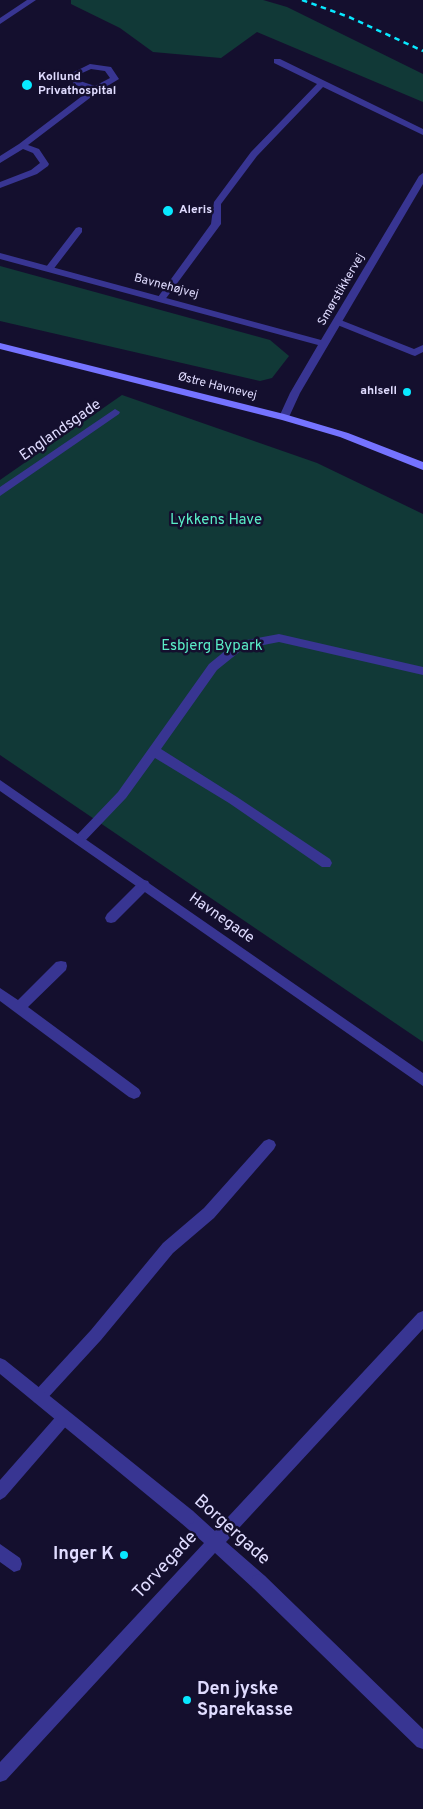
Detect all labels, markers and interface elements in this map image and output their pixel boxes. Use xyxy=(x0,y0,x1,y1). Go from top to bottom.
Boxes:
place label: Kollund Privathospital xyxy=(38,71,116,99)
marker: Kollund Privathospital xyxy=(20,78,34,92)
marker: Aleris xyxy=(161,204,175,218)
place label: Aleris xyxy=(179,204,212,218)
street label: Smørstikkervej xyxy=(316,251,368,329)
street label: Bavnehøjvej xyxy=(132,271,200,303)
street label: Østre Havnevej xyxy=(176,370,258,404)
place label: ahlsell xyxy=(360,385,397,399)
marker: ahlsell xyxy=(401,386,413,398)
street label: Englandsgade xyxy=(17,396,105,466)
park label: Lykkens Have xyxy=(170,512,262,530)
park label: Esbjerg Bypark xyxy=(161,638,263,656)
street label: Havnegade xyxy=(185,890,257,948)
street label: Borgergade xyxy=(189,1491,273,1571)
street label: Torvegade xyxy=(129,1528,203,1604)
place label: Inger K xyxy=(53,1544,114,1566)
marker: Inger K xyxy=(118,1549,130,1561)
place label: Den jyske Sparekasse xyxy=(197,1679,293,1722)
marker: Den jyske Sparekasse xyxy=(181,1694,193,1706)

